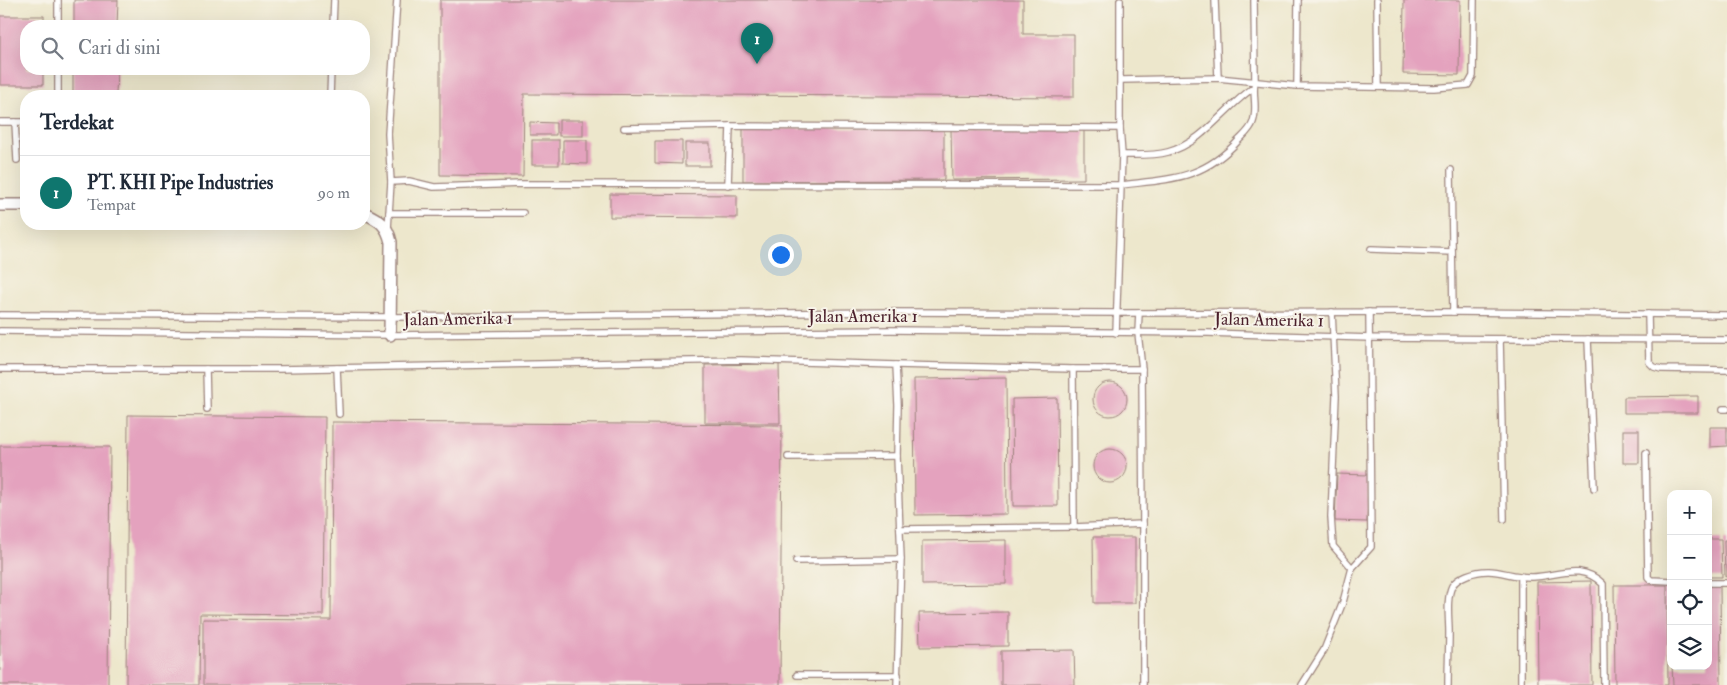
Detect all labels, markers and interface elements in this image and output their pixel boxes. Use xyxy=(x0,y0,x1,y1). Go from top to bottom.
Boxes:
search box xyxy=(20,20,370,75)
pin: 1 xyxy=(741,23,773,64)
icon: search xyxy=(38,34,66,62)
text: Cari di sini xyxy=(78,36,161,60)
text: Terdekat xyxy=(40,109,114,136)
text: PT. KHI Pipe Industries xyxy=(87,171,273,195)
text: 1 xyxy=(53,183,59,203)
text: 90 m xyxy=(318,183,350,203)
text: Tempat xyxy=(87,195,136,215)
your location xyxy=(768,242,794,268)
street label: Jalan Amerika 1 xyxy=(807,305,918,328)
street label: Jalan Amerika 1 xyxy=(402,307,513,331)
street label: Jalan Amerika 1 xyxy=(1213,308,1324,332)
map controls xyxy=(1667,490,1712,670)
button: + xyxy=(1667,490,1712,535)
button: − xyxy=(1667,535,1712,580)
button: locate xyxy=(1667,580,1712,625)
button: layers xyxy=(1667,625,1712,670)

